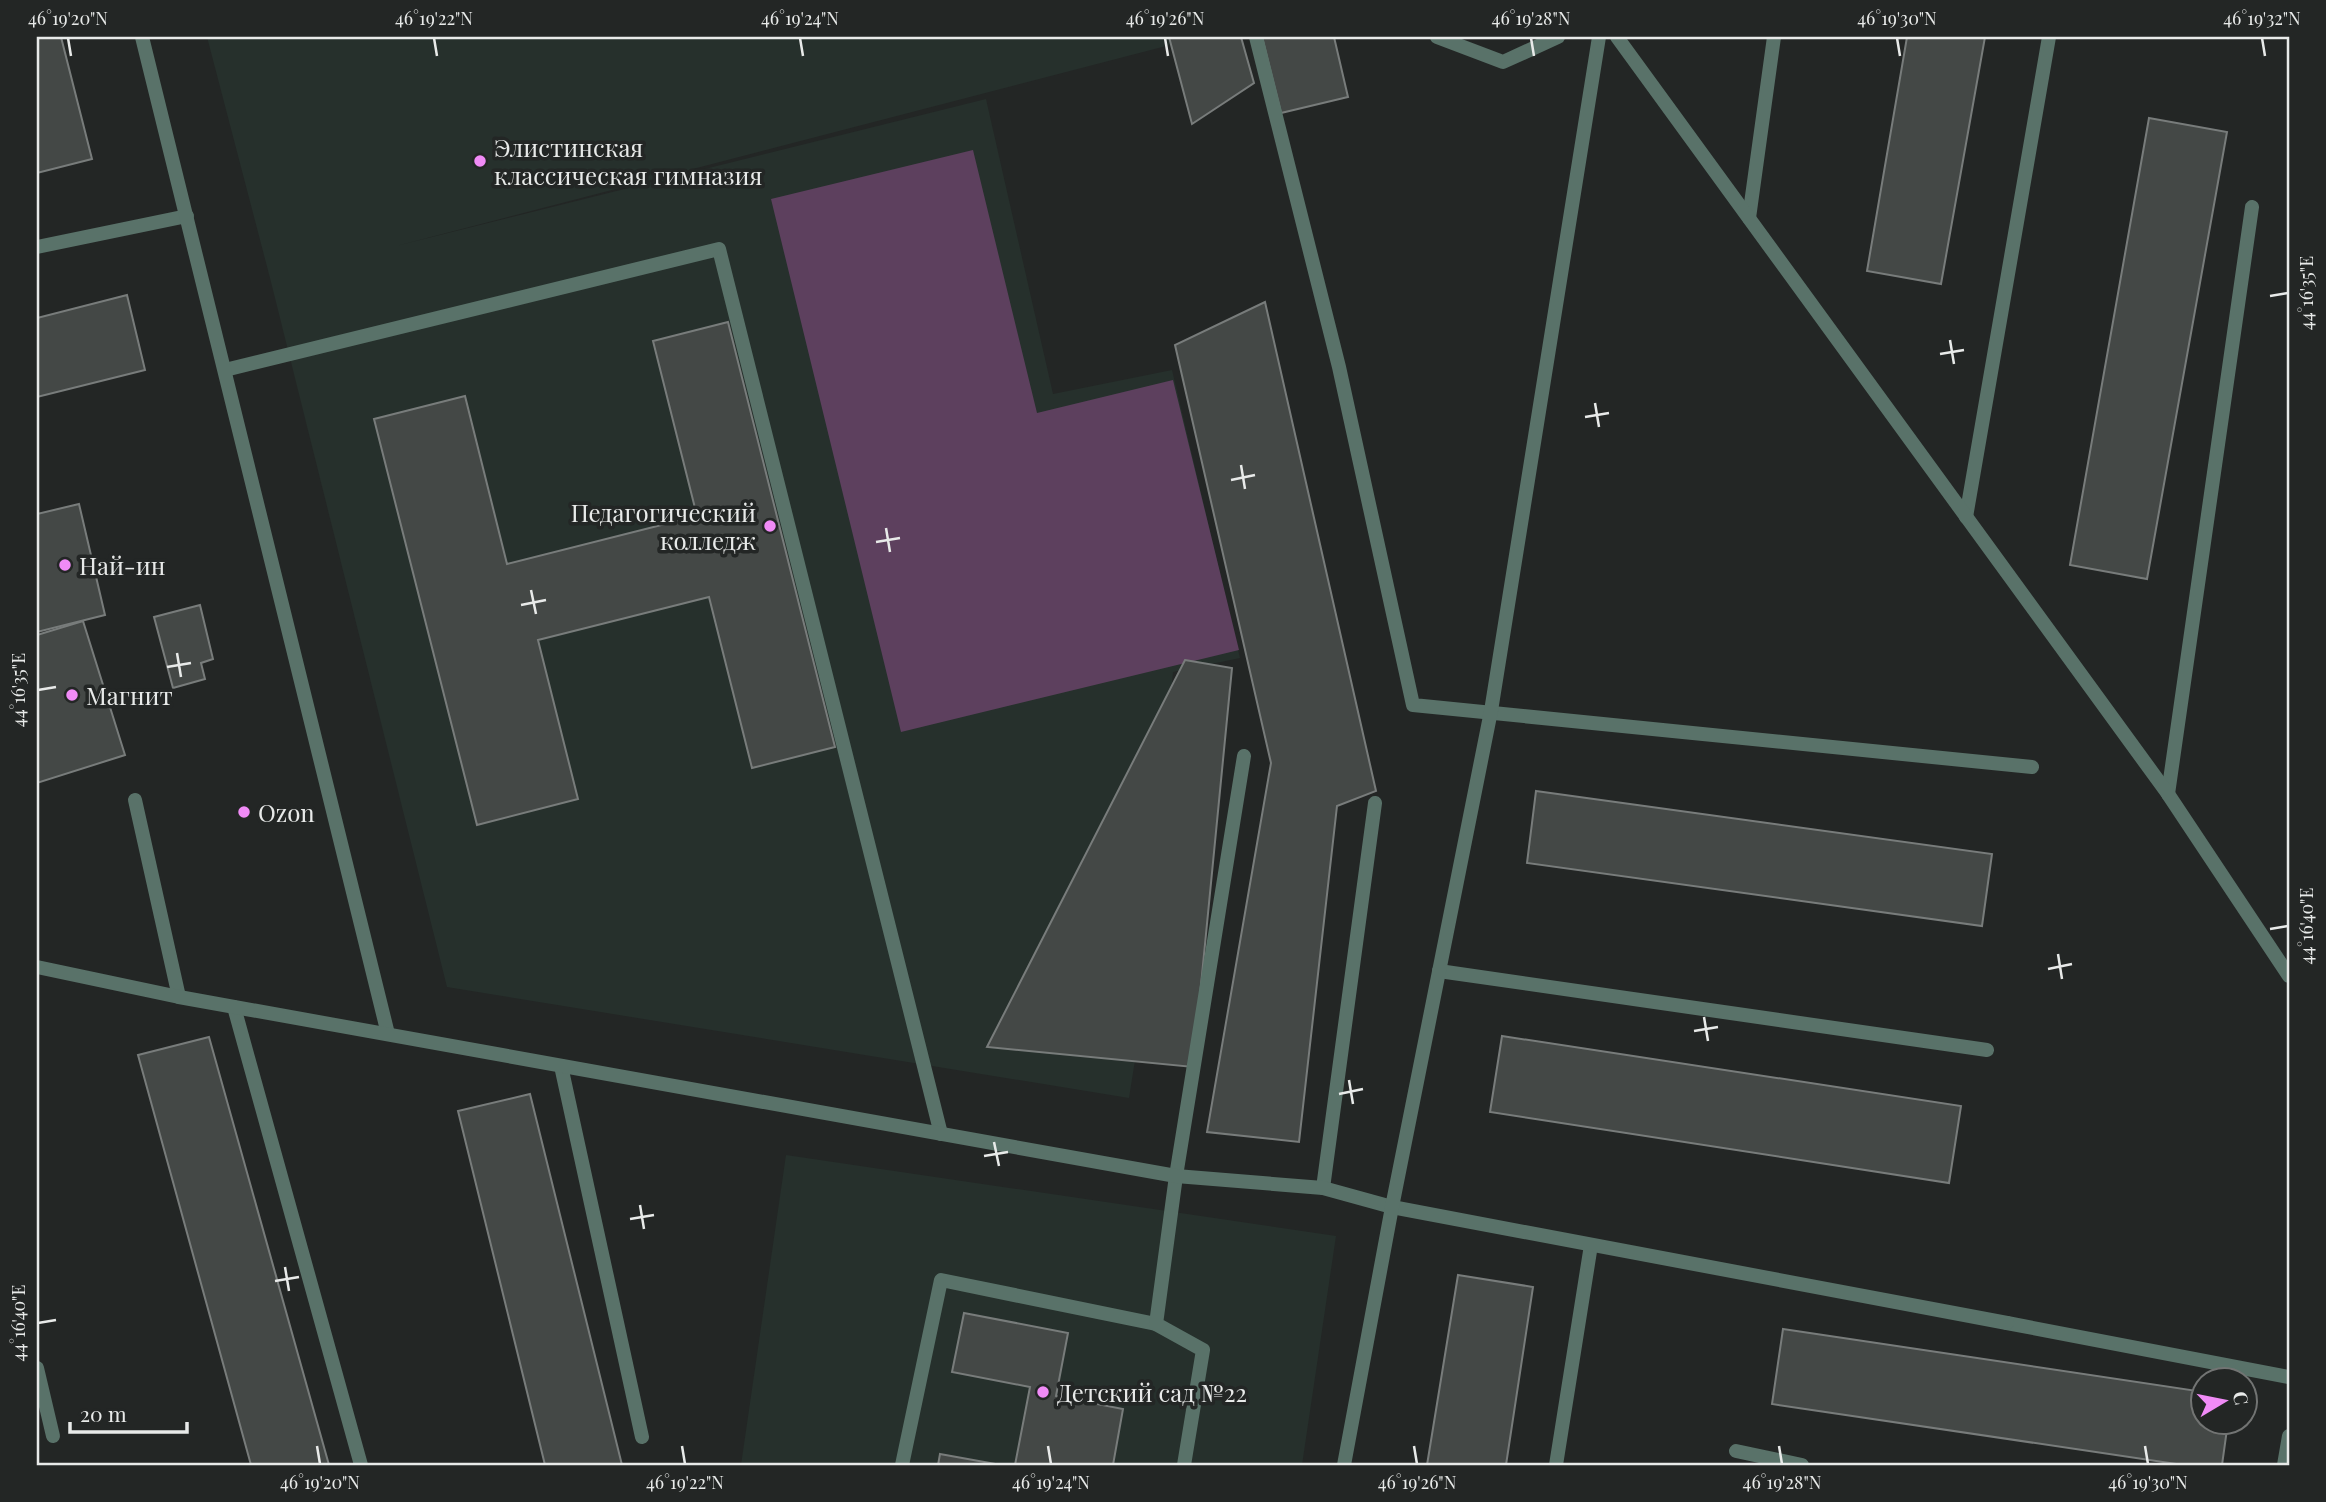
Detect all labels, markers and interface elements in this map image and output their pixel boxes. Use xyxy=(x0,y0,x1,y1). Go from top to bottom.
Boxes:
text: 46°19'20"N xyxy=(28,6,108,30)
text: 46°19'22"N xyxy=(395,6,473,30)
text: 46°19'24"N xyxy=(761,6,839,30)
text: 46°19'26"N xyxy=(1126,6,1205,30)
text: 46°19'28"N xyxy=(1492,6,1571,30)
text: 46°19'30"N xyxy=(1857,6,1937,30)
text: 46°19'32"N xyxy=(2223,6,2301,30)
place label: Элистинская классическая гимназия xyxy=(494,131,763,191)
marker: Элистинская классическая гимназия xyxy=(472,153,488,169)
text: 44°16'35"E xyxy=(2294,256,2318,330)
place label: Педагогический колледж xyxy=(571,496,756,556)
marker: Педагогический колледж xyxy=(762,518,778,534)
place label: Най-ин xyxy=(79,549,165,581)
marker: Най-ин xyxy=(57,557,73,573)
text: 44°16'35"E xyxy=(6,653,30,727)
place label: Магнит xyxy=(86,679,173,711)
marker: Магнит xyxy=(64,687,80,703)
place label: Ozon xyxy=(258,796,315,828)
marker: Ozon xyxy=(236,804,252,820)
text: 44°16'40"E xyxy=(2294,888,2318,964)
text: 44°16'40"E xyxy=(6,1285,30,1361)
north arrow xyxy=(2190,1366,2260,1436)
place label: Детский сад №22 xyxy=(1057,1376,1247,1408)
marker: Детский сад №22 xyxy=(1035,1384,1051,1400)
text: С xyxy=(2228,1389,2256,1407)
scale bar xyxy=(70,1390,187,1434)
text: 20 m xyxy=(80,1399,127,1427)
text: 46°19'20"N xyxy=(280,1470,360,1494)
text: 46°19'22"N xyxy=(646,1470,724,1494)
text: 46°19'24"N xyxy=(1012,1470,1090,1494)
text: 46°19'26"N xyxy=(1378,1470,1457,1494)
text: 46°19'28"N xyxy=(1743,1470,1822,1494)
text: 46°19'30"N xyxy=(2108,1470,2188,1494)

